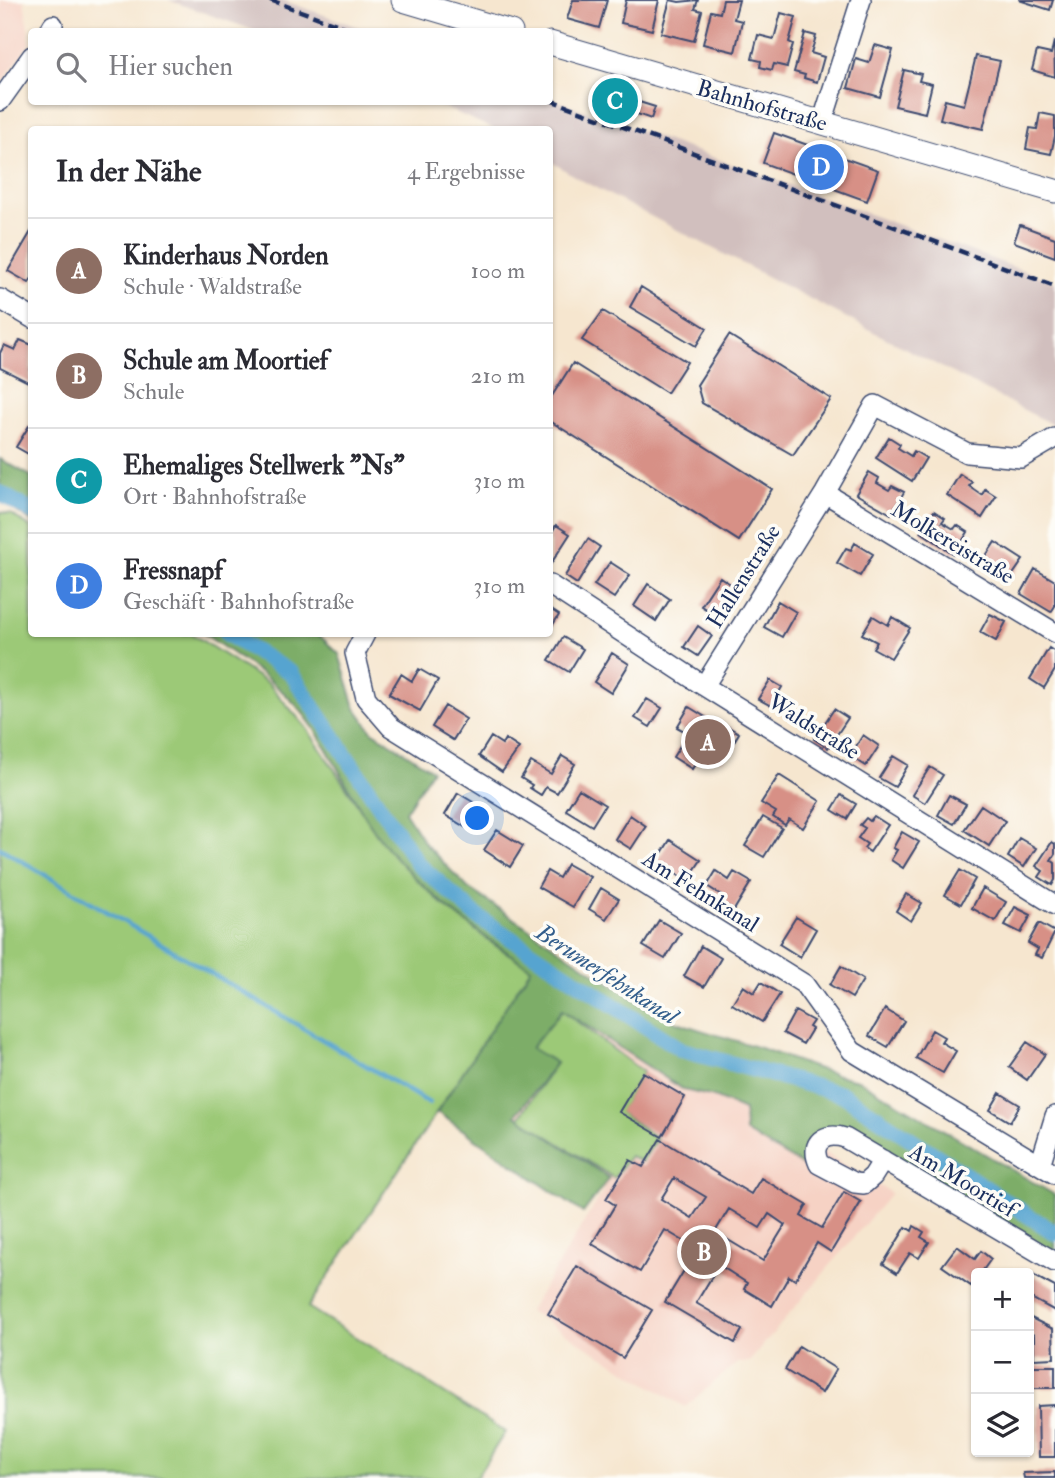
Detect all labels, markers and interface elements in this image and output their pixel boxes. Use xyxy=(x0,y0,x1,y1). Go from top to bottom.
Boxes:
search box xyxy=(28,28,553,105)
icon: search xyxy=(52,48,90,86)
text: Hier suchen xyxy=(108,51,233,83)
street label: Bahnhofstraße xyxy=(693,73,831,138)
pin: C xyxy=(592,75,638,127)
pin: D xyxy=(798,141,844,193)
text: In der Nähe xyxy=(56,153,201,190)
text: 4 Ergebnisse xyxy=(407,157,525,186)
text: Kinderhaus Norden xyxy=(123,240,329,272)
text: A xyxy=(72,256,86,285)
text: 100 m xyxy=(471,256,525,285)
text: Schule · Waldstraße xyxy=(123,272,302,301)
text: Schule am Moortief xyxy=(123,345,328,377)
text: B xyxy=(71,361,87,390)
text: 210 m xyxy=(471,361,525,390)
text: Schule xyxy=(123,377,184,406)
text: Ehemaliges Stellwerk "Ns" xyxy=(123,450,404,482)
text: C xyxy=(71,466,87,495)
text: 310 m xyxy=(474,466,525,495)
text: Ort · Bahnhofstraße xyxy=(123,482,306,511)
street label: Molkereistraße xyxy=(886,494,1020,591)
street label: Hallenstraße xyxy=(700,519,787,634)
text: Fressnapf xyxy=(123,555,223,587)
text: D xyxy=(70,571,88,600)
text: 310 m xyxy=(474,571,525,600)
text: Geschäft · Bahnhofstraße xyxy=(123,587,354,616)
street label: Waldstraße xyxy=(761,686,866,766)
pin: A xyxy=(685,716,731,768)
your location xyxy=(460,801,494,835)
street label: Am Fehnkanal xyxy=(636,844,765,939)
water label: Berumerfehnkanal xyxy=(529,916,686,1033)
street label: Am Moortief xyxy=(903,1136,1025,1226)
pin: B xyxy=(681,1226,727,1278)
map controls xyxy=(971,1268,1034,1457)
button: + xyxy=(971,1268,1034,1331)
button: − xyxy=(971,1331,1034,1394)
button: layers xyxy=(971,1394,1034,1457)

